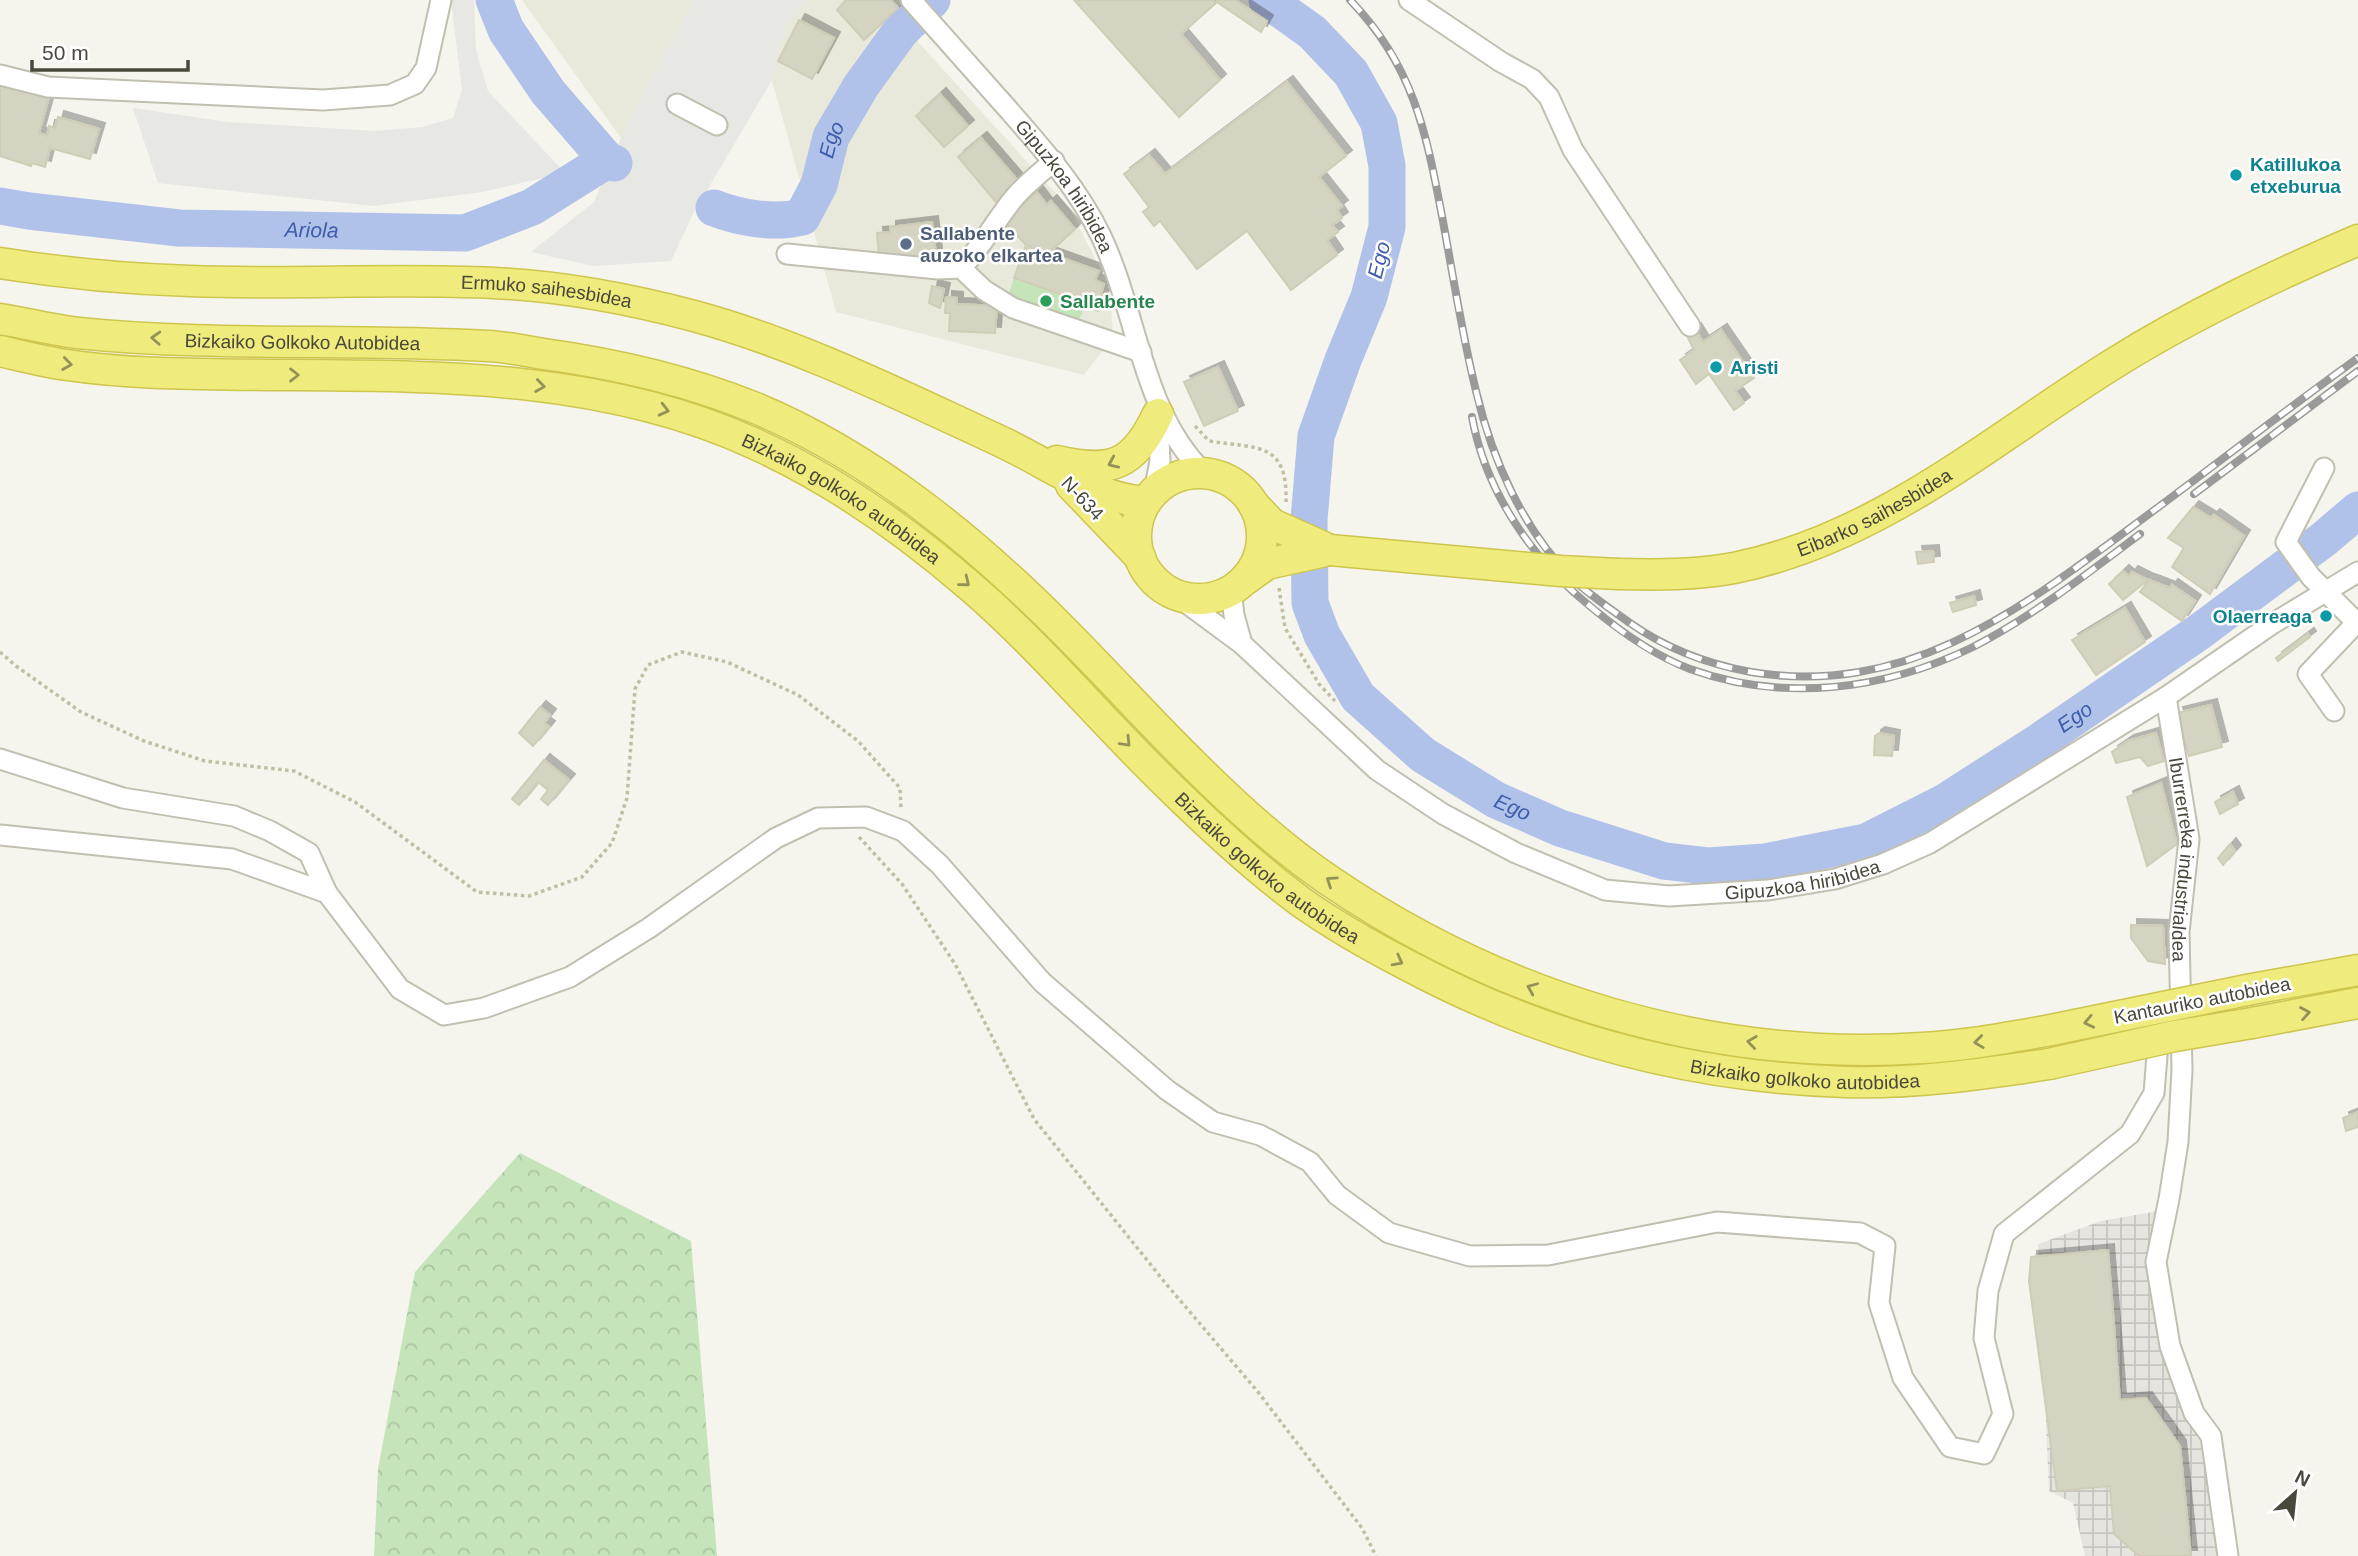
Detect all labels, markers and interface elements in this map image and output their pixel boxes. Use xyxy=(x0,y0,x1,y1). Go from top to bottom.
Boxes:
scale bar xyxy=(32,28,187,72)
text: 50 m xyxy=(42,41,89,64)
street label: Gipuzkoa hiribidea xyxy=(1011,116,1117,256)
water label: Ego xyxy=(814,117,849,160)
place label: Katillukoa etxeburua xyxy=(2250,154,2341,197)
marker: Katillukoa etxeburua xyxy=(2228,167,2244,183)
water label: Ariola xyxy=(283,218,339,242)
place label: Sallabente auzoko elkartea xyxy=(920,223,1063,266)
marker: Sallabente auzoko elkartea xyxy=(898,236,914,252)
water label: Ego xyxy=(1363,239,1394,281)
street label: Ermuko saihesbidea xyxy=(461,272,634,312)
place label: Sallabente xyxy=(1060,291,1155,312)
marker: Sallabente xyxy=(1038,293,1054,309)
street label: Bizkaiko Golkoko Autobidea xyxy=(184,330,421,354)
one-way arrow xyxy=(150,331,161,346)
one-way arrow xyxy=(61,357,73,372)
place label: Aristi xyxy=(1730,357,1779,378)
marker: Aristi xyxy=(1708,359,1724,375)
one-way arrow xyxy=(289,367,300,383)
one-way arrow xyxy=(534,378,546,393)
one-way arrow xyxy=(658,402,670,416)
street label: Bizkaiko golkoko autobidea xyxy=(739,429,945,569)
one-way arrow xyxy=(1108,455,1121,469)
street label: Eibarko saihesbidea xyxy=(1794,464,1956,561)
street label: N-634 xyxy=(1057,472,1108,525)
one-way arrow xyxy=(957,574,970,586)
place label: Olaerreaga xyxy=(2213,606,2312,627)
marker: Olaerreaga xyxy=(2318,608,2334,624)
water label: Ego xyxy=(2053,696,2097,737)
one-way arrow xyxy=(1118,734,1131,747)
street label: Iburrerreka industrialdea xyxy=(2165,756,2199,962)
street label: Bizkaiko golkoko autobidea xyxy=(1171,788,1364,948)
water label: Ego xyxy=(1491,789,1535,825)
street label: Gipuzkoa hiribidea xyxy=(1724,855,1883,904)
one-way arrow xyxy=(1326,877,1339,890)
one-way arrow xyxy=(1391,952,1403,966)
street label: Kantauriko autobidea xyxy=(2112,973,2293,1028)
one-way arrow xyxy=(1526,982,1539,996)
one-way arrow xyxy=(2299,1006,2311,1021)
one-way arrow xyxy=(2083,1014,2095,1028)
one-way arrow xyxy=(1746,1035,1758,1050)
one-way arrow xyxy=(1973,1035,1985,1050)
street label: Bizkaiko golkoko autobidea xyxy=(1689,1056,1921,1093)
north arrow xyxy=(2260,1458,2330,1528)
text: N xyxy=(2292,1466,2313,1491)

